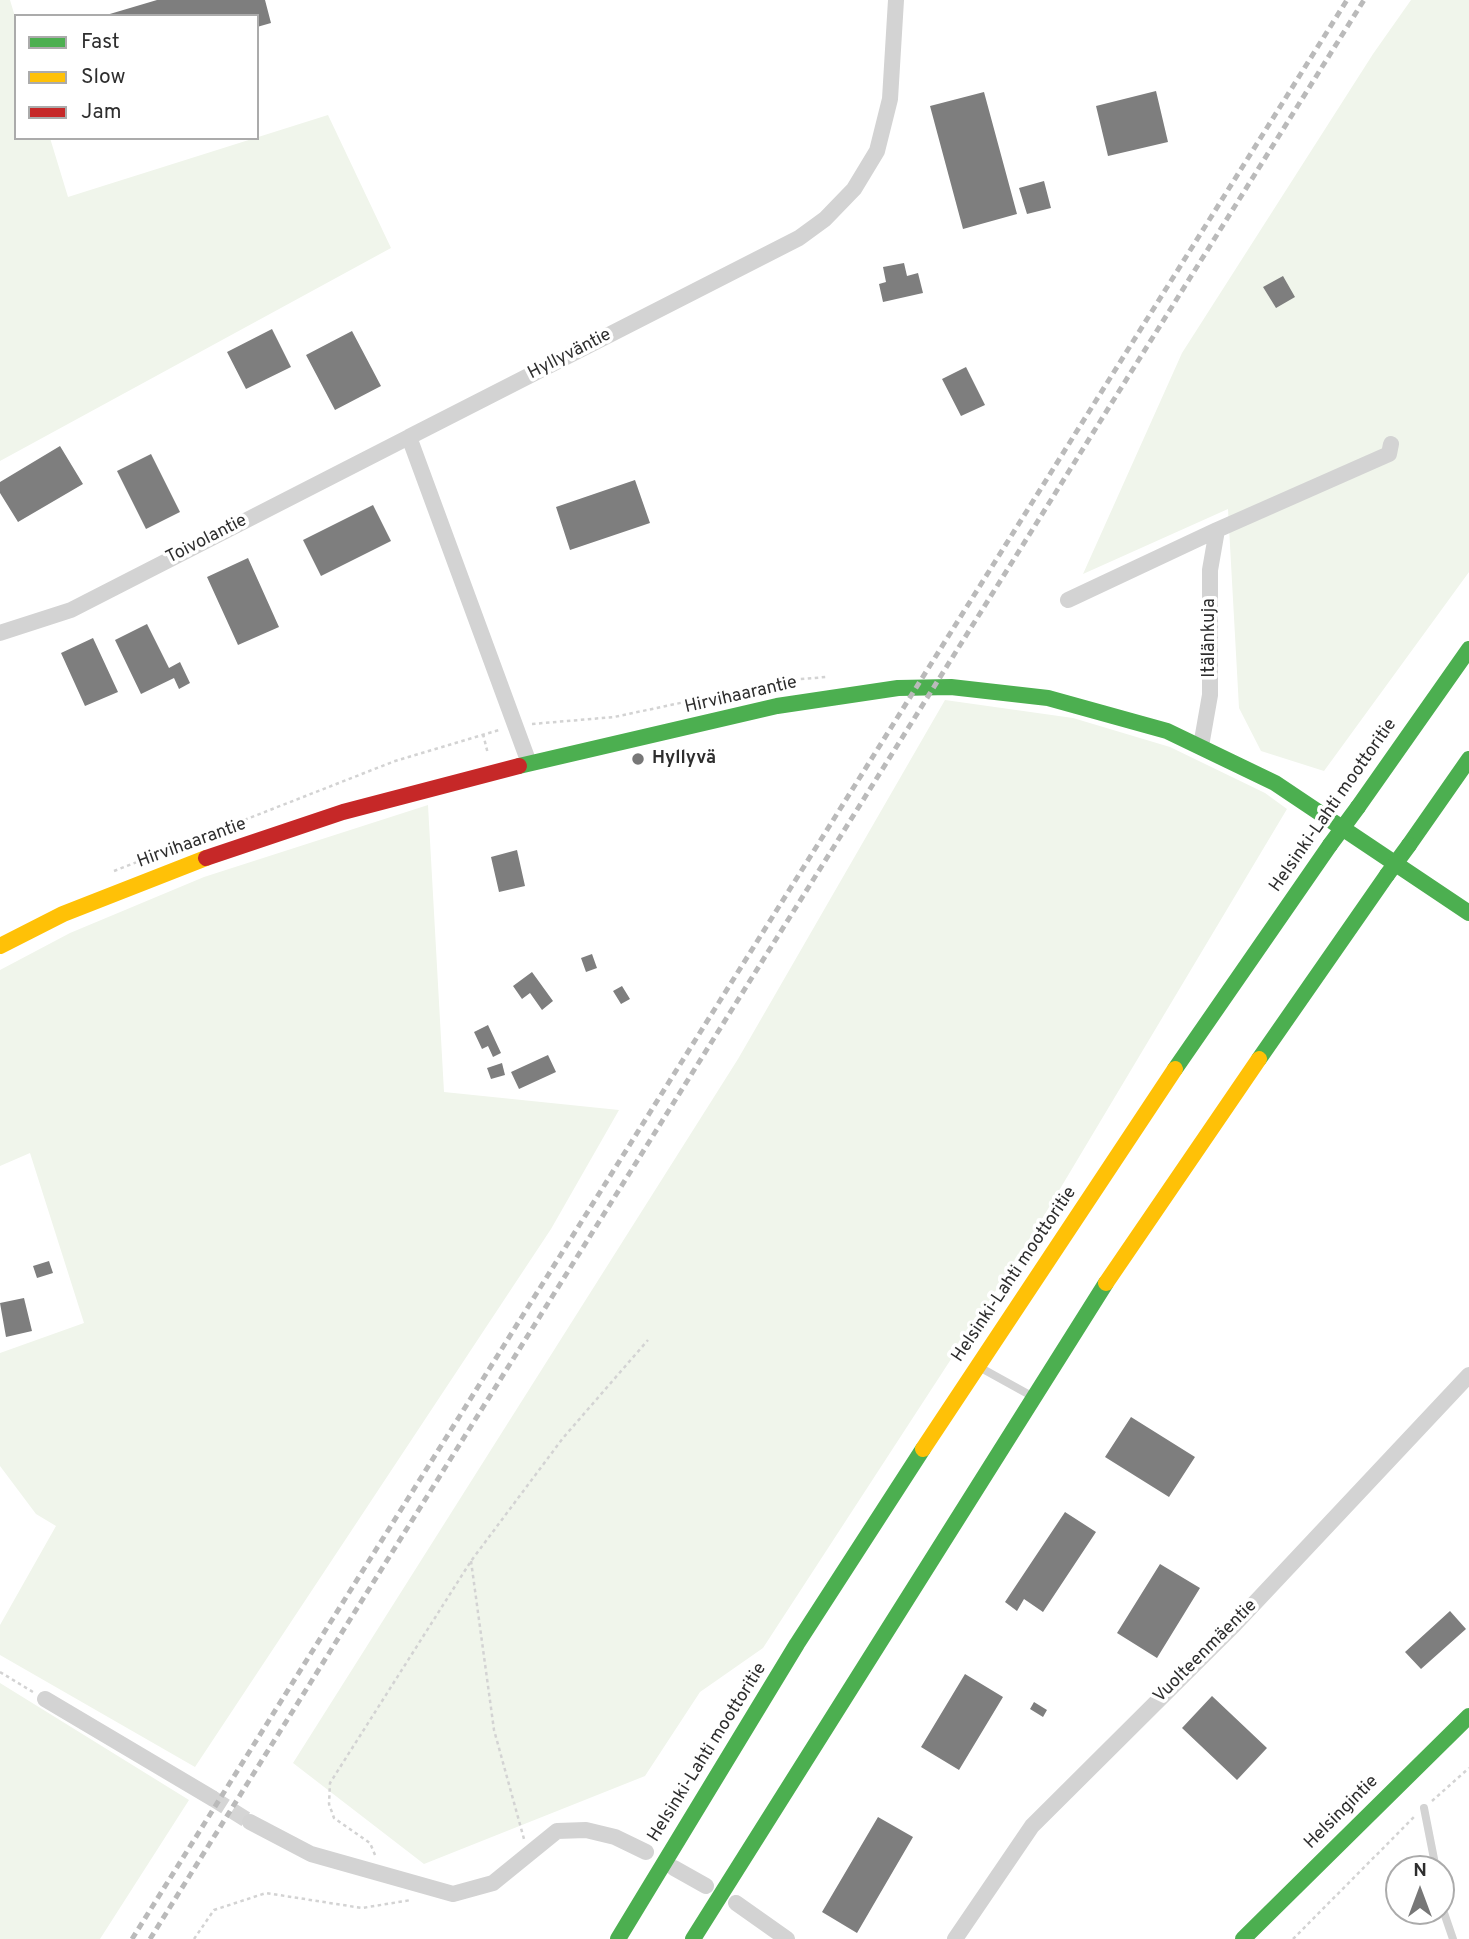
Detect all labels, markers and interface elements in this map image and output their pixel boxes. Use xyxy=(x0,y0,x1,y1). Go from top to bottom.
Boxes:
legend xyxy=(14,14,259,140)
text: Fast xyxy=(81,29,120,56)
text: Slow xyxy=(81,64,126,91)
text: Jam xyxy=(81,99,122,126)
street label: Hyllyväntie xyxy=(525,325,615,385)
street label: Toivolantie xyxy=(163,510,251,570)
street label: Itälänkuja xyxy=(1199,598,1221,678)
street label: Hirvihaarantie xyxy=(683,673,799,719)
street label: Helsinki-Lahti moottoritie xyxy=(1266,715,1402,897)
place label: Hyllyvä xyxy=(652,748,716,770)
marker: Hyllyvä xyxy=(630,751,646,767)
street label: Hirvihaarantie xyxy=(135,814,249,874)
street label: Helsinki-Lahti moottoritie xyxy=(948,1183,1082,1367)
street label: Vuolteenmäentie xyxy=(1150,1596,1262,1708)
street label: Helsinki-Lahti moottoritie xyxy=(644,1660,772,1846)
street label: Helsingintie xyxy=(1301,1772,1383,1854)
north arrow xyxy=(1385,1855,1455,1925)
text: N xyxy=(1413,1859,1427,1883)

